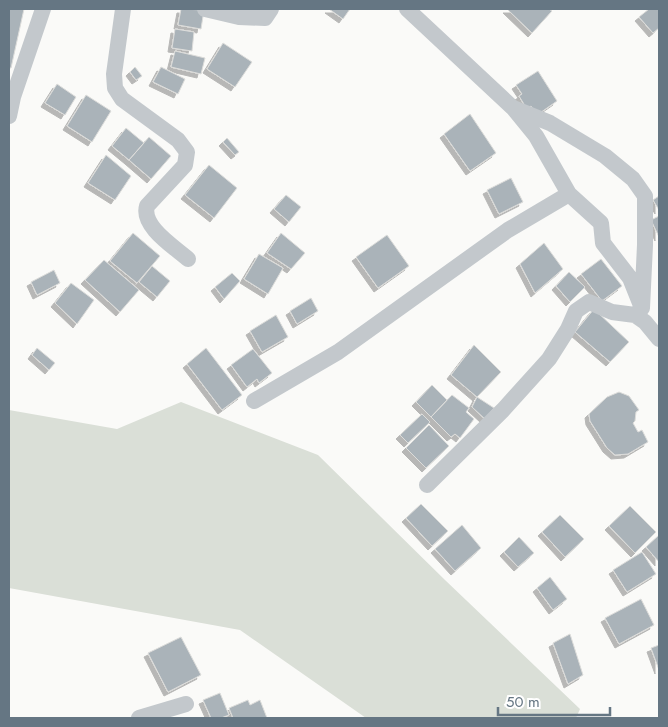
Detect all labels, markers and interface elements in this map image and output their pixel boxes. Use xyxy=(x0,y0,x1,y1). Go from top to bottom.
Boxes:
scale bar xyxy=(498,684,610,716)
text: 50 m xyxy=(506,691,540,713)

